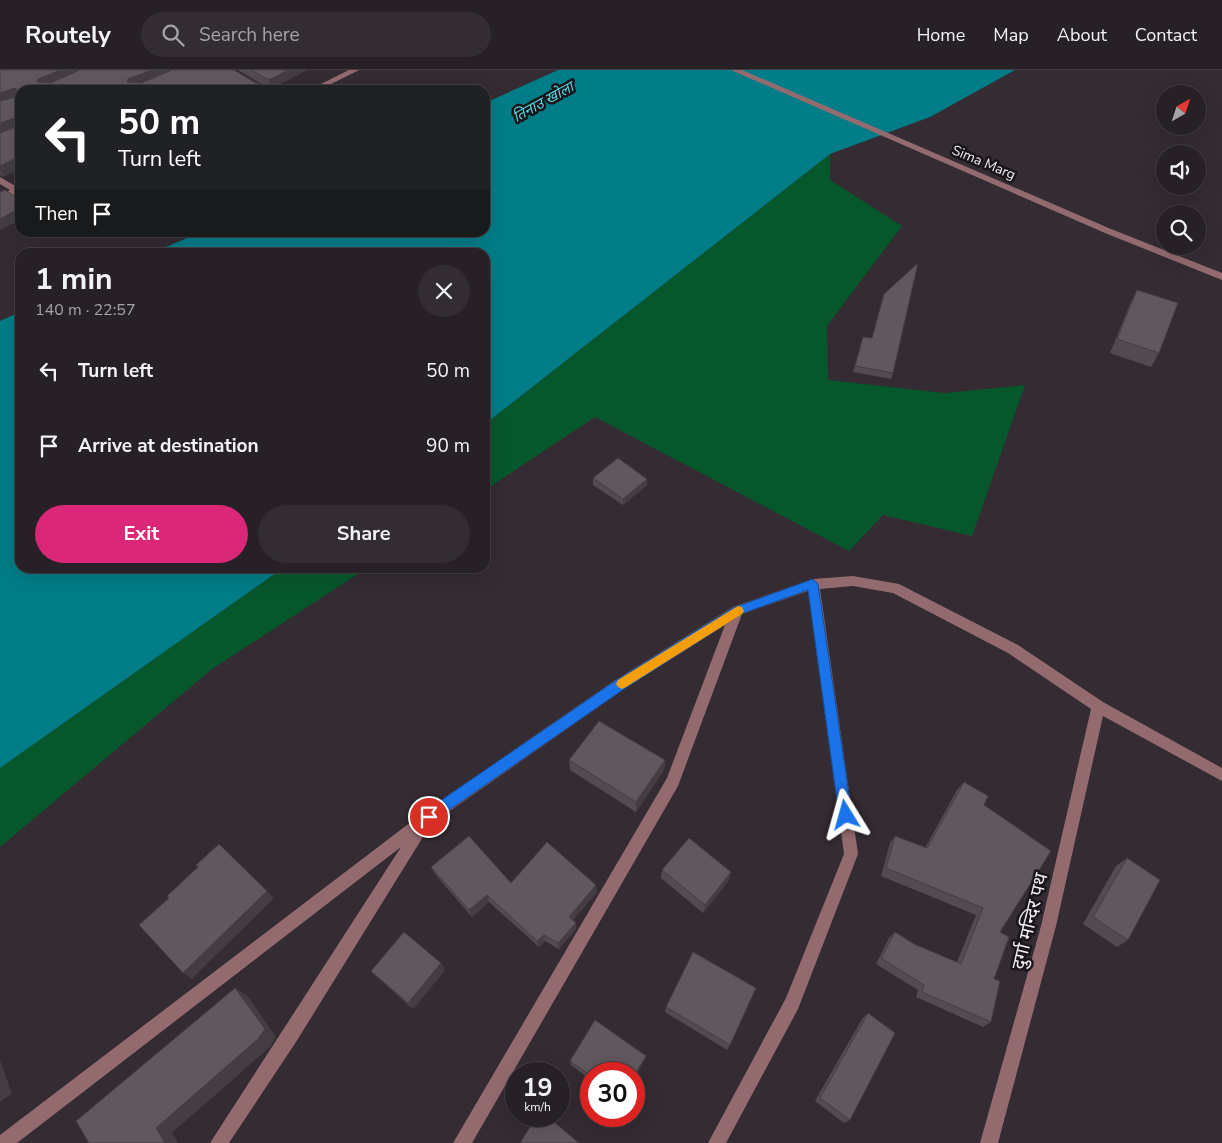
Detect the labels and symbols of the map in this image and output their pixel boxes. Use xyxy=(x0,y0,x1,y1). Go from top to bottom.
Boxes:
water label: तिनाउ खोला xyxy=(509,76,580,127)
north arrow xyxy=(1156,85,1206,135)
street label: Sima Marg xyxy=(949,141,1019,184)
position arrow xyxy=(819,788,871,840)
pin xyxy=(408,796,450,838)
street label: दुर्गा मन्दिर पथ xyxy=(1005,870,1055,972)
speed limit sign: 30 xyxy=(580,1062,645,1127)

